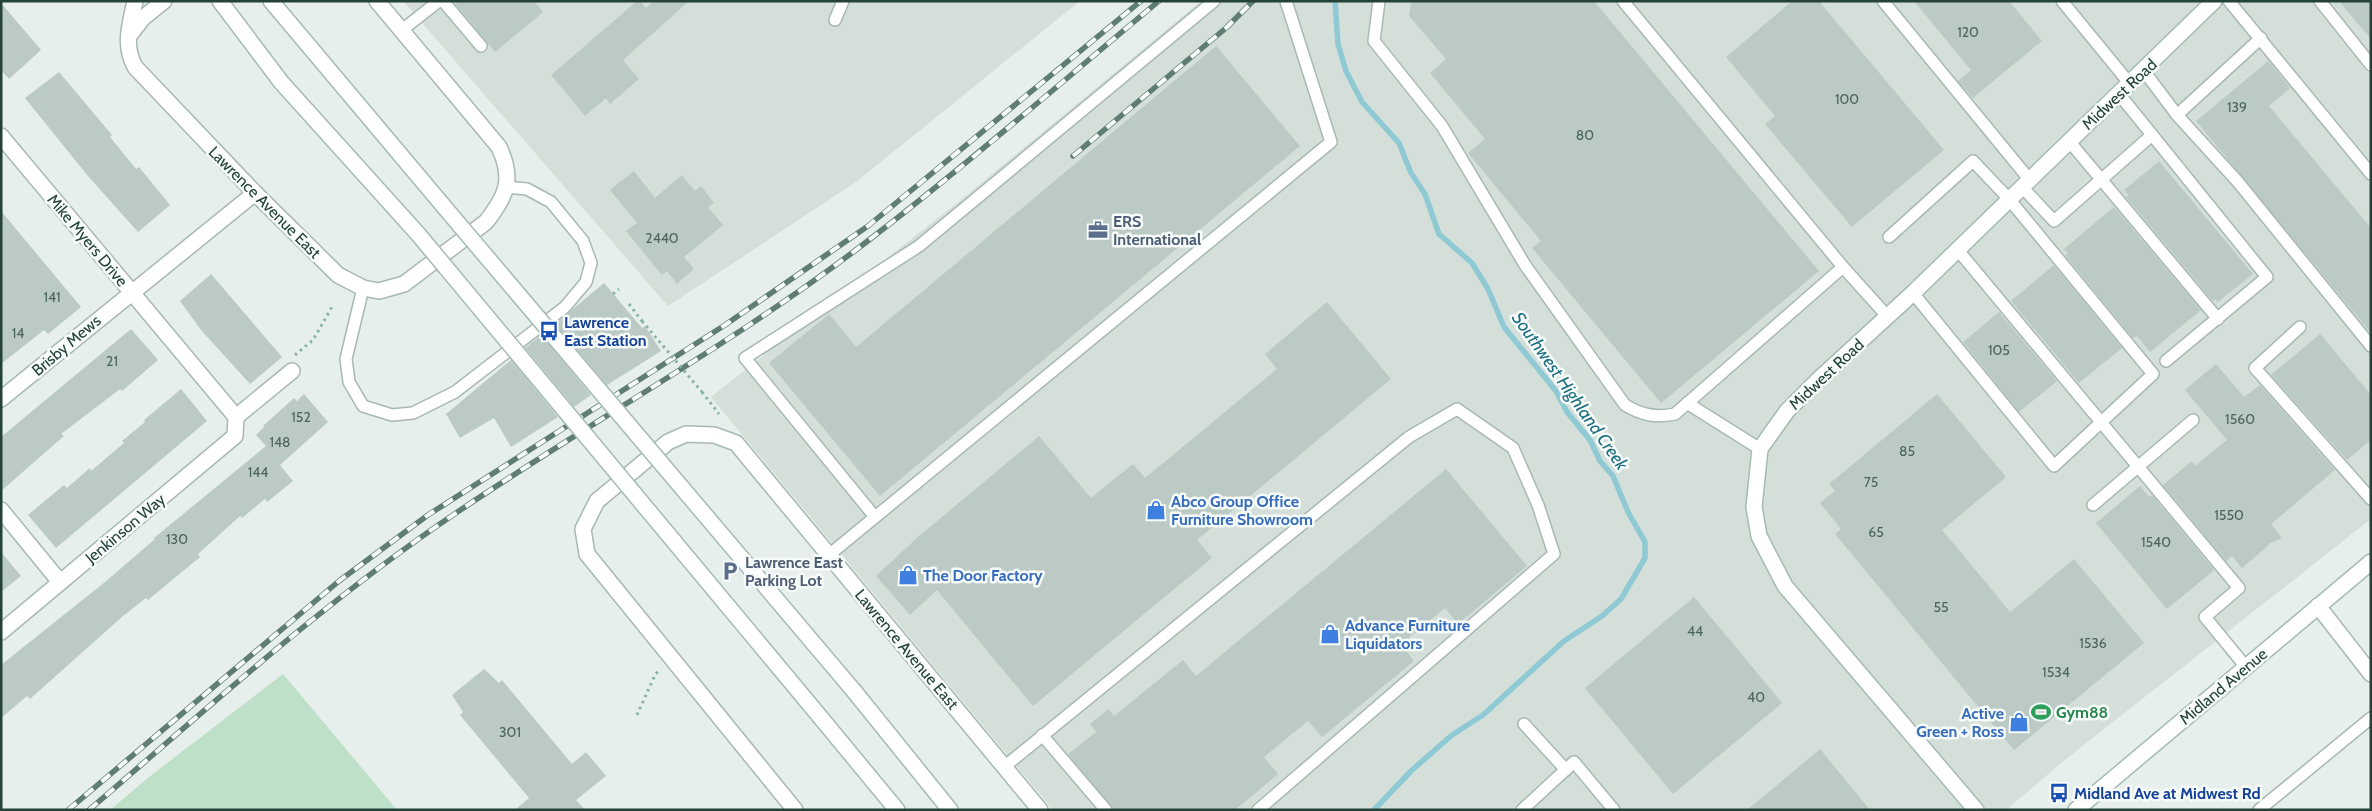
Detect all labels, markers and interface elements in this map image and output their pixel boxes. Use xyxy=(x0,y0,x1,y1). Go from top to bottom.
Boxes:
house number: 120 xyxy=(1957,23,1979,41)
street label: Midwest Road xyxy=(2078,55,2161,134)
house number: 100 xyxy=(1835,90,1859,108)
house number: 139 xyxy=(2227,98,2247,116)
house number: 80 xyxy=(1576,126,1594,144)
street label: Lawrence Avenue East xyxy=(205,142,325,263)
street label: Mike Myers Drive xyxy=(43,190,132,290)
place label: ERS International xyxy=(1113,212,1201,249)
office icon: ERS International xyxy=(1087,219,1109,241)
house number: 2440 xyxy=(645,229,679,247)
house number: 141 xyxy=(43,288,61,306)
water label: Southwest Highland Creek xyxy=(1507,308,1634,475)
street label: Brisby Mews xyxy=(28,311,105,380)
place label: Lawrence East Station xyxy=(564,313,647,350)
bus stop icon: Lawrence East Station xyxy=(538,320,560,342)
house number: 14 xyxy=(12,324,24,342)
street label: Midwest Road xyxy=(1785,335,1868,414)
house number: 105 xyxy=(1988,341,2010,359)
house number: 21 xyxy=(106,352,118,370)
house number: 152 xyxy=(291,408,311,426)
house number: 1560 xyxy=(2225,410,2255,428)
house number: 148 xyxy=(269,433,291,451)
house number: 85 xyxy=(1899,442,1915,460)
house number: 144 xyxy=(248,463,268,481)
house number: 75 xyxy=(1864,473,1878,491)
street label: Jenkinson Way xyxy=(81,489,169,568)
place label: Abco Group Office Furniture Showroom xyxy=(1171,492,1313,529)
shop icon: Abco Group Office Furniture Showroom xyxy=(1145,499,1167,521)
house number: 1550 xyxy=(2214,506,2244,524)
house number: 65 xyxy=(1868,523,1884,541)
house number: 130 xyxy=(166,530,188,548)
house number: 1540 xyxy=(2141,533,2171,551)
place label: Lawrence East Parking Lot xyxy=(745,553,843,590)
parking icon: Lawrence East Parking Lot xyxy=(719,560,741,582)
shop icon: The Door Factory xyxy=(897,564,919,586)
place label: The Door Factory xyxy=(923,566,1043,585)
street label: Lawrence Avenue East xyxy=(851,585,963,714)
house number: 55 xyxy=(1933,598,1949,616)
place label: Advance Furniture Liquidators xyxy=(1345,616,1470,653)
house number: 44 xyxy=(1687,622,1703,640)
shop icon: Advance Furniture Liquidators xyxy=(1319,623,1341,645)
house number: 1536 xyxy=(2079,634,2107,652)
street label: Midland Avenue xyxy=(2176,644,2271,729)
house number: 1534 xyxy=(2042,663,2070,681)
house number: 40 xyxy=(1747,688,1765,706)
sports icon: Gym88 xyxy=(2030,701,2052,723)
place label: Gym88 xyxy=(2056,703,2108,722)
place label: Active Green + Ross xyxy=(1916,704,2004,741)
shop icon: Active Green + Ross xyxy=(2008,711,2030,733)
house number: 301 xyxy=(499,723,521,741)
bus stop icon: Midland Ave at Midwest Rd xyxy=(2048,782,2070,804)
place label: Midland Ave at Midwest Rd xyxy=(2074,784,2261,803)

